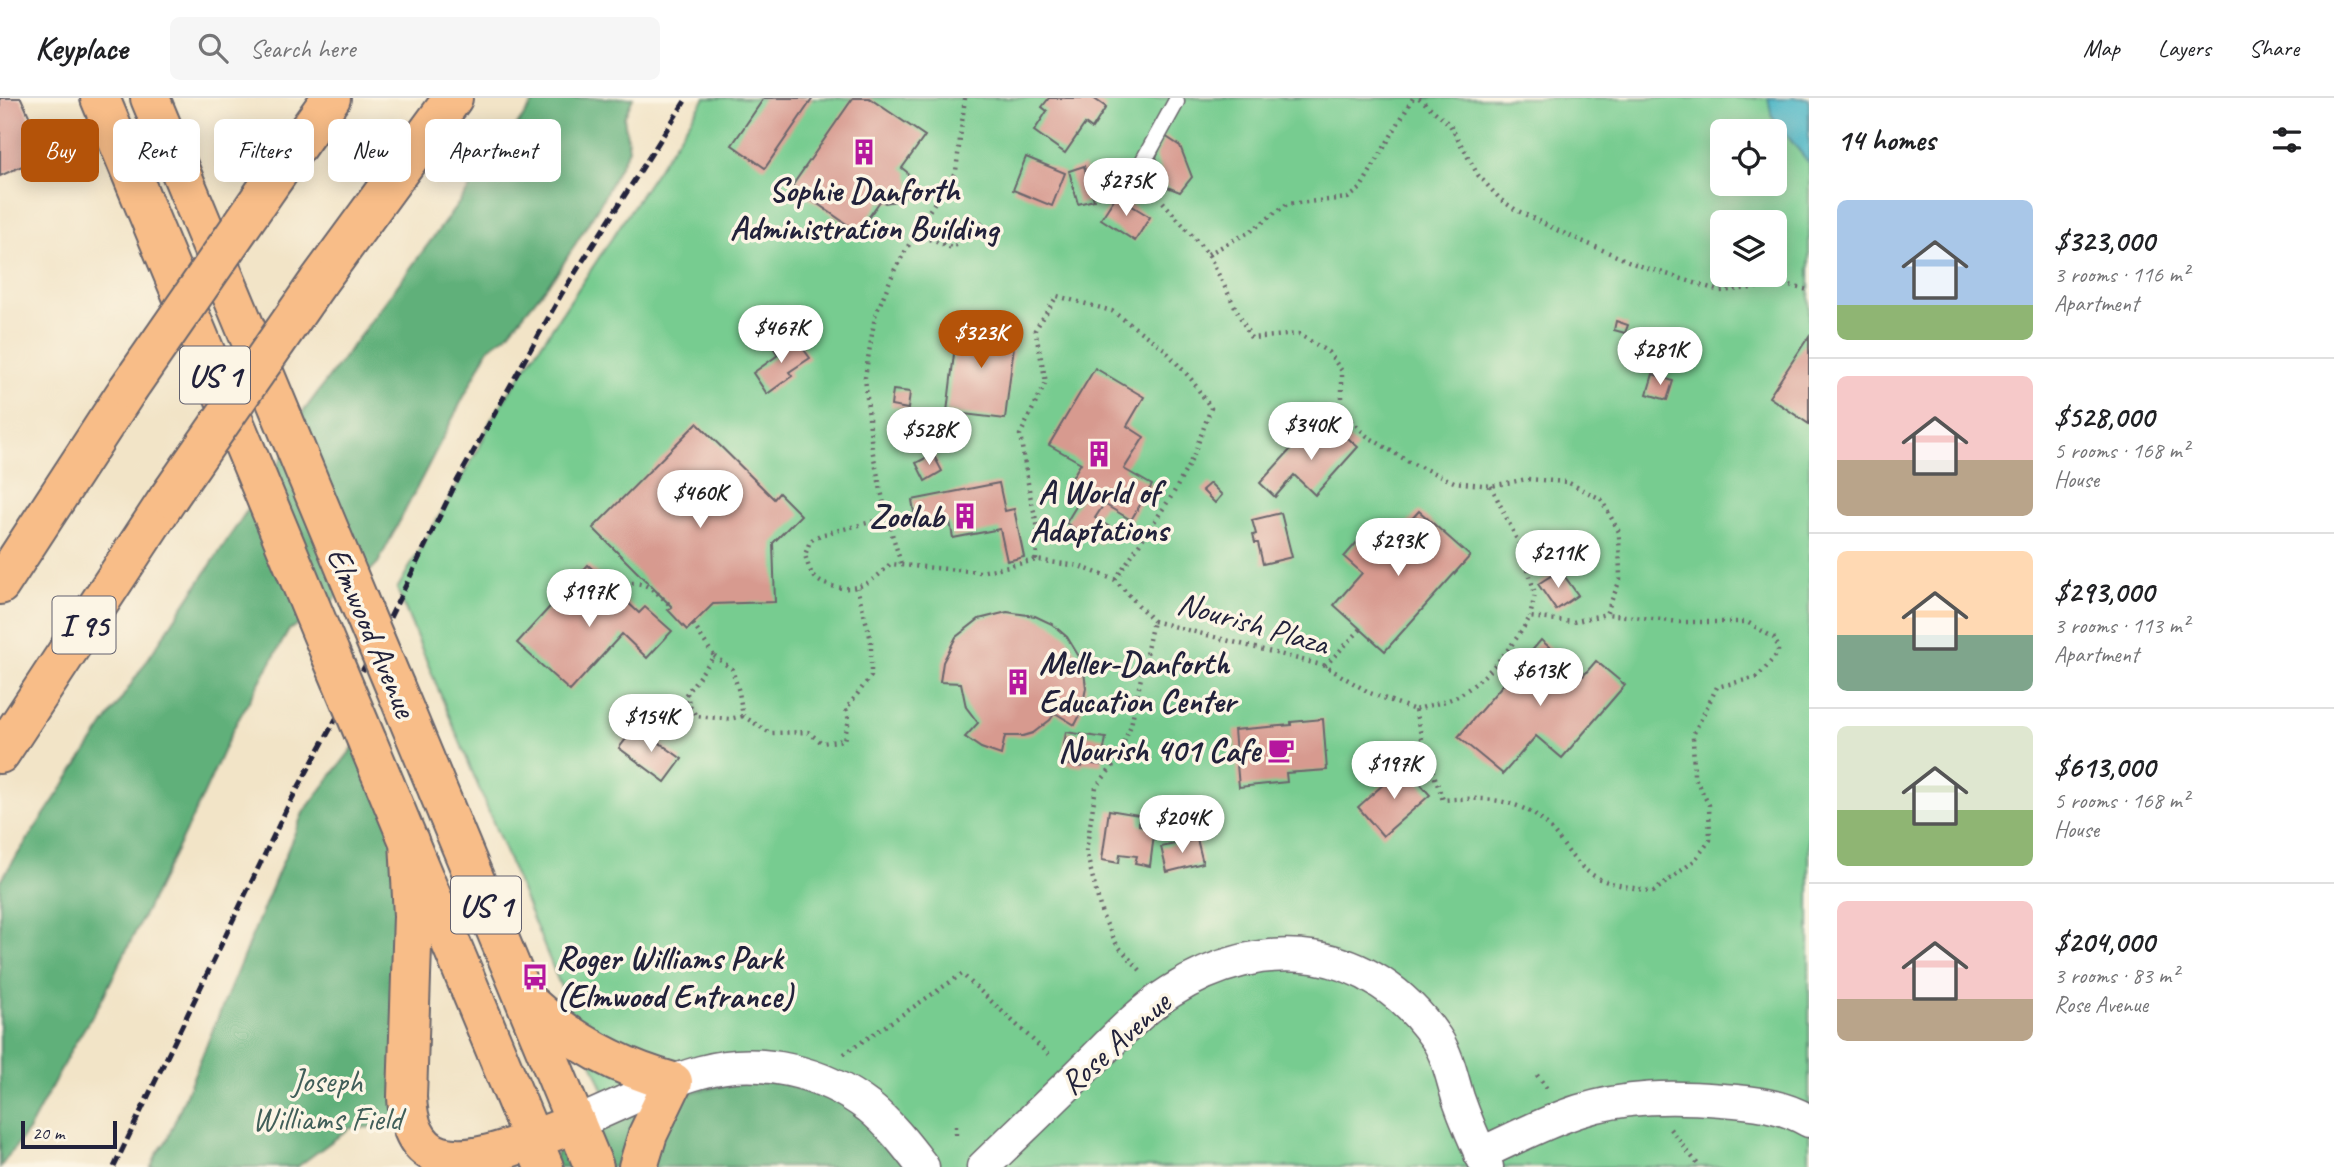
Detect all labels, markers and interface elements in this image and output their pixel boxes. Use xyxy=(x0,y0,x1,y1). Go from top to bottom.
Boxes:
search box xyxy=(170,17,660,80)
text: Keyplace xyxy=(35,27,128,69)
icon: search xyxy=(194,29,232,67)
text: Search here xyxy=(250,32,356,65)
text: Map xyxy=(2083,33,2120,63)
text: Layers xyxy=(2158,33,2211,63)
text: Share xyxy=(2249,33,2299,63)
chip: Buy xyxy=(21,119,99,182)
chip: Rent xyxy=(113,119,200,182)
chip: Filters xyxy=(214,119,314,182)
chip: New xyxy=(328,119,411,182)
chip: Apartment xyxy=(425,119,561,182)
map controls xyxy=(1710,119,1787,287)
button: locate xyxy=(1710,119,1787,196)
text: 14 homes xyxy=(1837,121,1935,159)
icon: filters xyxy=(2268,121,2306,159)
building icon: Sophie Danforth Administration Building xyxy=(849,137,879,167)
pin: $275K xyxy=(1077,158,1175,218)
text: $275K xyxy=(1100,166,1152,195)
place label: Sophie Danforth Administration Building xyxy=(730,169,1001,249)
button: layers xyxy=(1710,210,1787,287)
text: $323,000 xyxy=(2054,222,2154,260)
icon: home xyxy=(1893,228,1977,312)
text: 3 rooms · 116 m² xyxy=(2054,260,2189,289)
text: Apartment xyxy=(2054,289,2139,318)
pin: $467K xyxy=(732,306,830,365)
pin: $323K xyxy=(932,310,1030,370)
text: $467K xyxy=(754,313,808,342)
text: $323K xyxy=(954,318,1008,347)
pin: $281K xyxy=(1611,328,1709,387)
text: $281K xyxy=(1633,335,1687,364)
road number: US 1 xyxy=(180,346,250,404)
text: $528,000 xyxy=(2054,398,2154,436)
pin: $340K xyxy=(1262,402,1360,462)
icon: home xyxy=(1893,404,1977,488)
pin: $528K xyxy=(880,408,978,467)
text: $340K xyxy=(1284,410,1338,439)
text: $528K xyxy=(903,415,955,444)
text: 5 rooms · 168 m² xyxy=(2054,436,2189,465)
building icon: A World of Adaptations xyxy=(1084,439,1114,469)
text: House xyxy=(2054,465,2099,494)
pin: $460K xyxy=(651,470,749,530)
place label: A World of Adaptations xyxy=(1030,471,1171,551)
text: $460K xyxy=(673,478,727,507)
place label: Zoolab xyxy=(870,495,946,537)
building icon: Zoolab xyxy=(950,501,980,531)
pin: $293K xyxy=(1349,518,1447,578)
text: $293K xyxy=(1372,526,1424,555)
pin: $211K xyxy=(1509,531,1607,590)
text: $211K xyxy=(1531,538,1585,567)
street label: Elmwood Avenue xyxy=(317,541,427,725)
pin: $197K xyxy=(540,570,638,629)
text: $293,000 xyxy=(2054,573,2154,611)
text: $197K xyxy=(563,577,615,606)
icon: home xyxy=(1893,579,1977,663)
street label: Nourish Plaza xyxy=(1173,581,1335,665)
road number: I 95 xyxy=(52,597,116,654)
text: 3 rooms · 113 m² xyxy=(2054,611,2189,640)
text: Apartment xyxy=(2054,640,2139,669)
place label: Meller-Danforth Education Center xyxy=(1039,642,1240,722)
pin: $613K xyxy=(1491,648,1589,708)
text: $613K xyxy=(1513,656,1567,685)
building icon: Meller-Danforth Education Center xyxy=(1003,667,1033,697)
pin: $154K xyxy=(602,694,700,754)
text: $154K xyxy=(625,702,677,731)
place label: Nourish 401 Cafe xyxy=(1058,729,1263,771)
cafe icon: Nourish 401 Cafe xyxy=(1266,735,1296,765)
pin: $197K xyxy=(1345,742,1443,801)
text: $613,000 xyxy=(2054,748,2155,786)
text: $197K xyxy=(1368,749,1420,778)
icon: home xyxy=(1893,754,1977,838)
text: 5 rooms · 168 m² xyxy=(2054,786,2189,815)
pin: $204K xyxy=(1133,796,1231,855)
text: $204K xyxy=(1155,803,1209,832)
text: House xyxy=(2054,815,2099,844)
road number: US 1 xyxy=(451,876,521,934)
text: $204,000 xyxy=(2054,923,2154,961)
icon: home xyxy=(1893,929,1977,1013)
place label: Roger Williams Park (Elmwood Entrance) xyxy=(556,937,795,1017)
text: 3 rooms · 83 m² xyxy=(2054,961,2178,990)
bus stop icon: Roger Williams Park (Elmwood Entrance) xyxy=(520,962,550,992)
street label: Rose Avenue xyxy=(1051,981,1181,1104)
text: Rose Avenue xyxy=(2054,990,2148,1019)
park label: Joseph Williams Field xyxy=(252,1060,407,1140)
scale bar xyxy=(21,1118,117,1150)
text: 20 m xyxy=(32,1121,64,1145)

